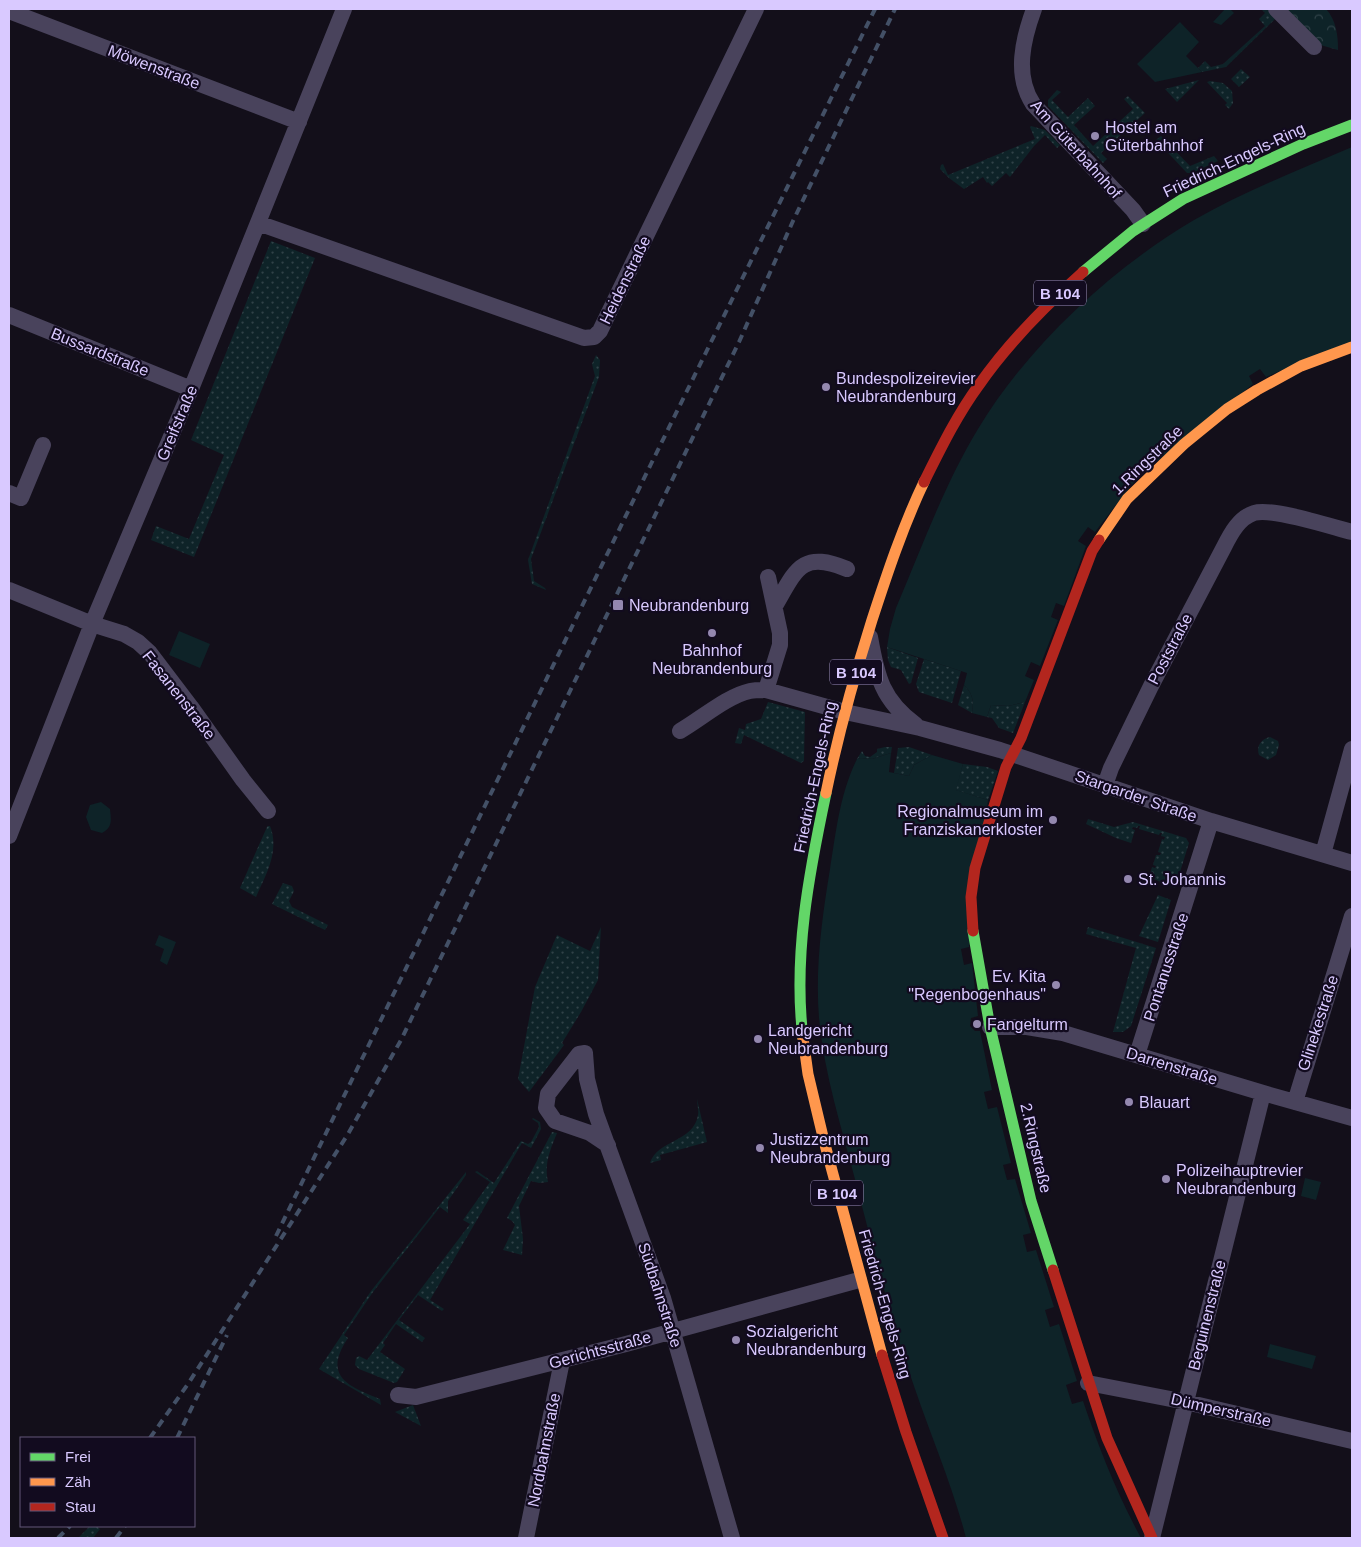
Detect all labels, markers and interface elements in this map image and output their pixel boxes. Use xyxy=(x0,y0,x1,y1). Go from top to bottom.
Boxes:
street label: Möwenstraße xyxy=(106,42,202,92)
street label: Am Güterbahnhof xyxy=(1027,96,1125,202)
place label: Hostel am Güterbahnhof xyxy=(1105,119,1203,154)
street label: Friedrich-Engels-Ring xyxy=(1160,120,1308,200)
marker: Hostel am Güterbahnhof xyxy=(1089,130,1101,142)
street label: Heidenstraße xyxy=(596,233,654,327)
road number: B 104 xyxy=(1034,280,1086,306)
street label: Bussardstraße xyxy=(49,325,152,379)
place label: Bundespolizeirevier Neubrandenburg xyxy=(836,370,976,405)
marker: Bundespolizeirevier Neubrandenburg xyxy=(820,381,832,393)
street label: Greifstraße xyxy=(154,383,200,463)
street label: 1.Ringstraße xyxy=(1108,422,1186,498)
place label: Neubrandenburg xyxy=(629,597,749,614)
marker: Neubrandenburg xyxy=(611,598,625,612)
street label: Poststraße xyxy=(1144,611,1196,687)
marker: Bahnhof Neubrandenburg xyxy=(706,627,718,639)
place label: Bahnhof Neubrandenburg xyxy=(652,642,772,677)
street label: Fasanenstraße xyxy=(139,647,219,743)
road number: B 104 xyxy=(830,660,882,684)
street label: Friedrich-Engels-Ring xyxy=(791,700,839,854)
street label: Stargarder Straße xyxy=(1073,767,1199,825)
place label: Regionalmuseum im Franziskanerkloster xyxy=(897,803,1044,838)
marker: Regionalmuseum im Franziskanerkloster xyxy=(1047,814,1059,826)
place label: St. Johannis xyxy=(1138,871,1226,888)
marker: St. Johannis xyxy=(1122,873,1134,885)
street label: Pontanusstraße xyxy=(1140,911,1192,1023)
place label: Ev. Kita "Regenbogenhaus" xyxy=(908,968,1046,1003)
street label: Glinekestraße xyxy=(1295,973,1342,1073)
marker: Ev. Kita "Regenbogenhaus" xyxy=(1050,979,1062,991)
place label: Fangelturm xyxy=(987,1016,1068,1033)
marker: Fangelturm xyxy=(971,1018,983,1030)
place label: Landgericht Neubrandenburg xyxy=(768,1022,888,1057)
marker: Landgericht Neubrandenburg xyxy=(752,1033,764,1045)
street label: Darrenstraße xyxy=(1124,1044,1220,1088)
place label: Blauart xyxy=(1139,1094,1190,1111)
marker: Blauart xyxy=(1123,1096,1135,1108)
street label: 2.Ringstraße xyxy=(1017,1101,1055,1195)
place label: Justizzentrum Neubrandenburg xyxy=(770,1131,890,1166)
marker: Justizzentrum Neubrandenburg xyxy=(754,1142,766,1154)
place label: Polizeihauptrevier Neubrandenburg xyxy=(1176,1162,1304,1197)
marker: Polizeihauptrevier Neubrandenburg xyxy=(1160,1173,1172,1185)
road number: B 104 xyxy=(811,1180,863,1206)
street label: Friedrich-Engels-Ring xyxy=(856,1227,914,1381)
street label: Südbahnstraße xyxy=(635,1240,685,1350)
street label: Beguinenstraße xyxy=(1185,1258,1229,1372)
place label: Sozialgericht Neubrandenburg xyxy=(746,1323,866,1358)
street label: Gerichtsstraße xyxy=(547,1328,653,1372)
marker: Sozialgericht Neubrandenburg xyxy=(730,1334,742,1346)
street label: Dümperstraße xyxy=(1169,1390,1273,1430)
street label: Nordbahnstraße xyxy=(525,1392,563,1508)
legend xyxy=(20,1437,195,1527)
text: Frei xyxy=(65,1448,91,1465)
text: Zäh xyxy=(65,1473,91,1490)
text: Stau xyxy=(65,1498,96,1515)

